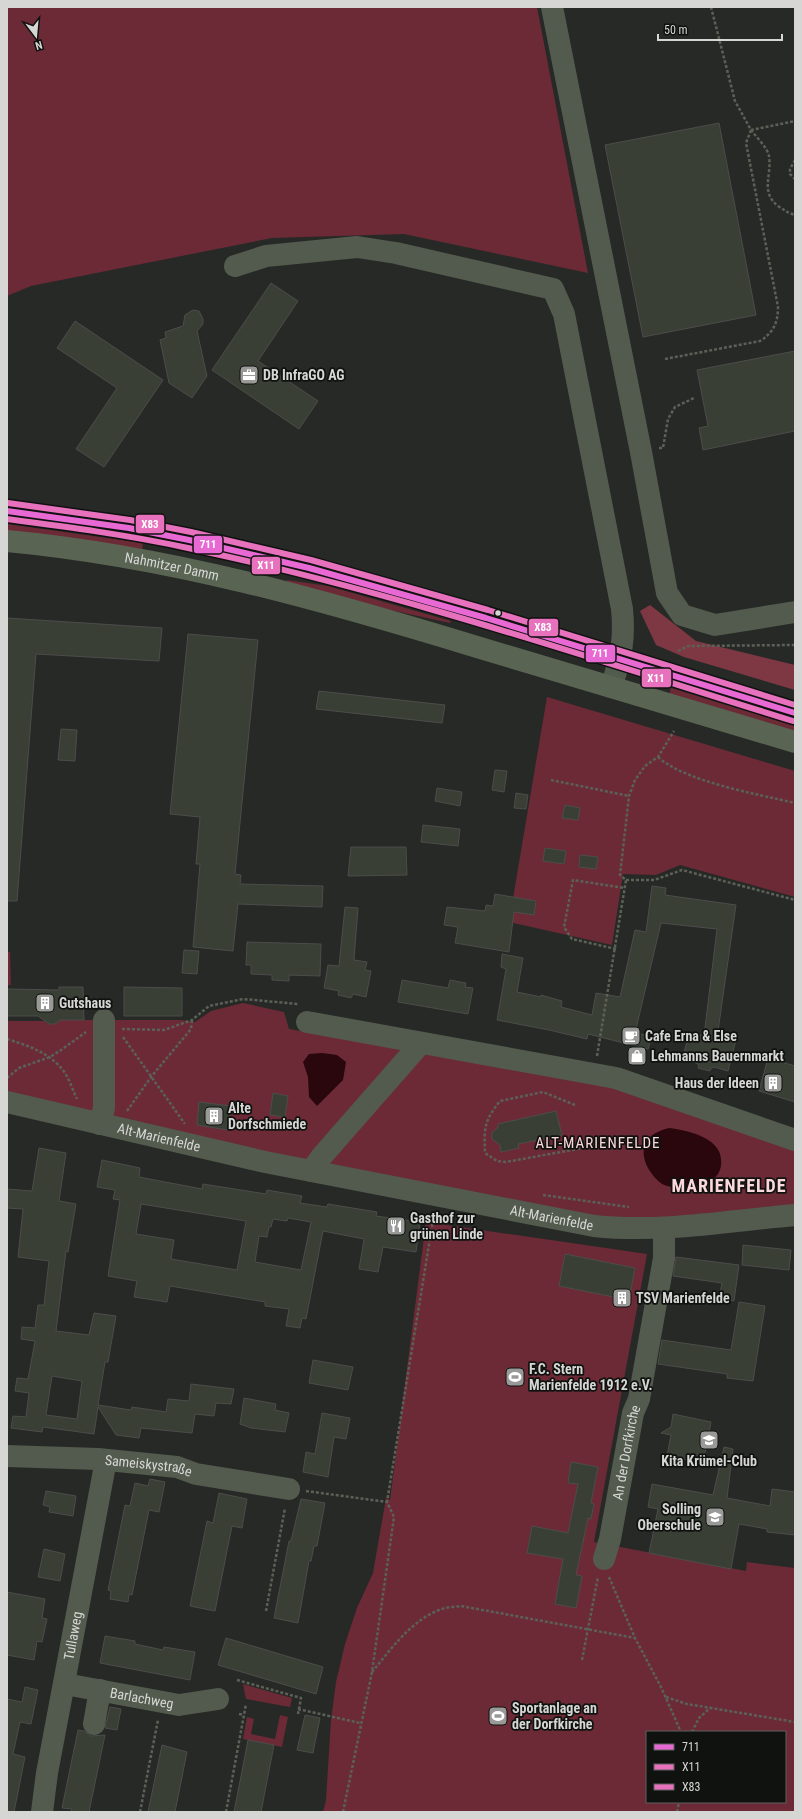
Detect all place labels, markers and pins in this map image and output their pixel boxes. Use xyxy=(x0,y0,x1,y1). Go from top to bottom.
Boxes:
office icon: DB InfraGO AG xyxy=(238,364,260,386)
place label: DB InfraGO AG xyxy=(263,367,345,383)
unlabelled marker xyxy=(493,608,503,618)
building icon: Gutshaus xyxy=(34,992,56,1014)
place label: Gutshaus xyxy=(59,995,111,1011)
cafe icon: Cafe Erna & Else xyxy=(620,1025,642,1047)
place label: Cafe Erna & Else xyxy=(645,1028,737,1044)
shop icon: Lehmanns Bauernmarkt xyxy=(626,1045,648,1067)
place label: Lehmanns Bauernmarkt xyxy=(651,1048,784,1064)
building icon: Haus der Ideen xyxy=(762,1072,784,1094)
place label: Haus der Ideen xyxy=(675,1075,759,1091)
place label: Alte Dorfschmiede xyxy=(228,1100,306,1132)
building icon: Alte Dorfschmiede xyxy=(203,1105,225,1127)
place label: Gasthof zur grünen Linde xyxy=(410,1210,483,1242)
restaurant icon: Gasthof zur grünen Linde xyxy=(385,1215,407,1237)
building icon: TSV Marienfelde xyxy=(611,1287,633,1309)
place label: TSV Marienfelde xyxy=(636,1290,730,1306)
place label: F.C. Stern Marienfelde 1912 e.V. xyxy=(529,1361,652,1393)
sports icon: F.C. Stern Marienfelde 1912 e.V. xyxy=(504,1366,526,1388)
school or university icon: Kita Krümel-Club xyxy=(698,1429,720,1451)
place label: Kita Krümel-Club xyxy=(661,1453,757,1469)
place label: Solling Oberschule xyxy=(637,1501,701,1533)
school or university icon: Solling Oberschule xyxy=(704,1506,726,1528)
place label: Sportanlage an der Dorfkirche xyxy=(512,1700,597,1732)
sports icon: Sportanlage an der Dorfkirche xyxy=(487,1705,509,1727)

